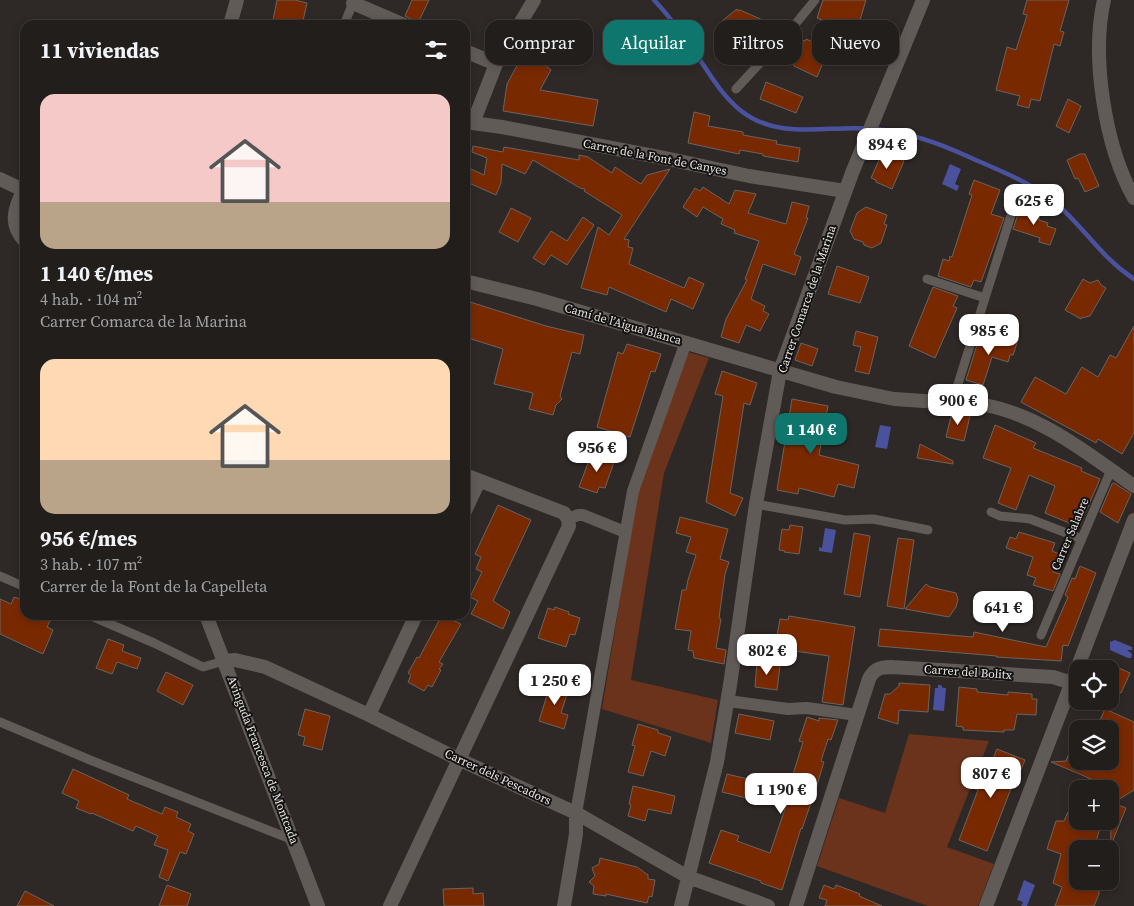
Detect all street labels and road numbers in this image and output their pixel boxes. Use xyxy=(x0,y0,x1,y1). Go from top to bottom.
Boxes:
street label: Carrer de la Font de Canyes xyxy=(582,135,728,179)
street label: Carrer Comarca de la Marina xyxy=(774,222,840,375)
street label: Camí de l’Aigua Blanca xyxy=(563,300,684,349)
street label: Carrer Salabre xyxy=(1048,495,1092,573)
street label: Carrer del Bolitx xyxy=(923,661,1013,683)
street label: Avinguda Francesca de Montcada xyxy=(224,674,303,847)
street label: Carrer dels Pescadors xyxy=(442,745,554,809)

